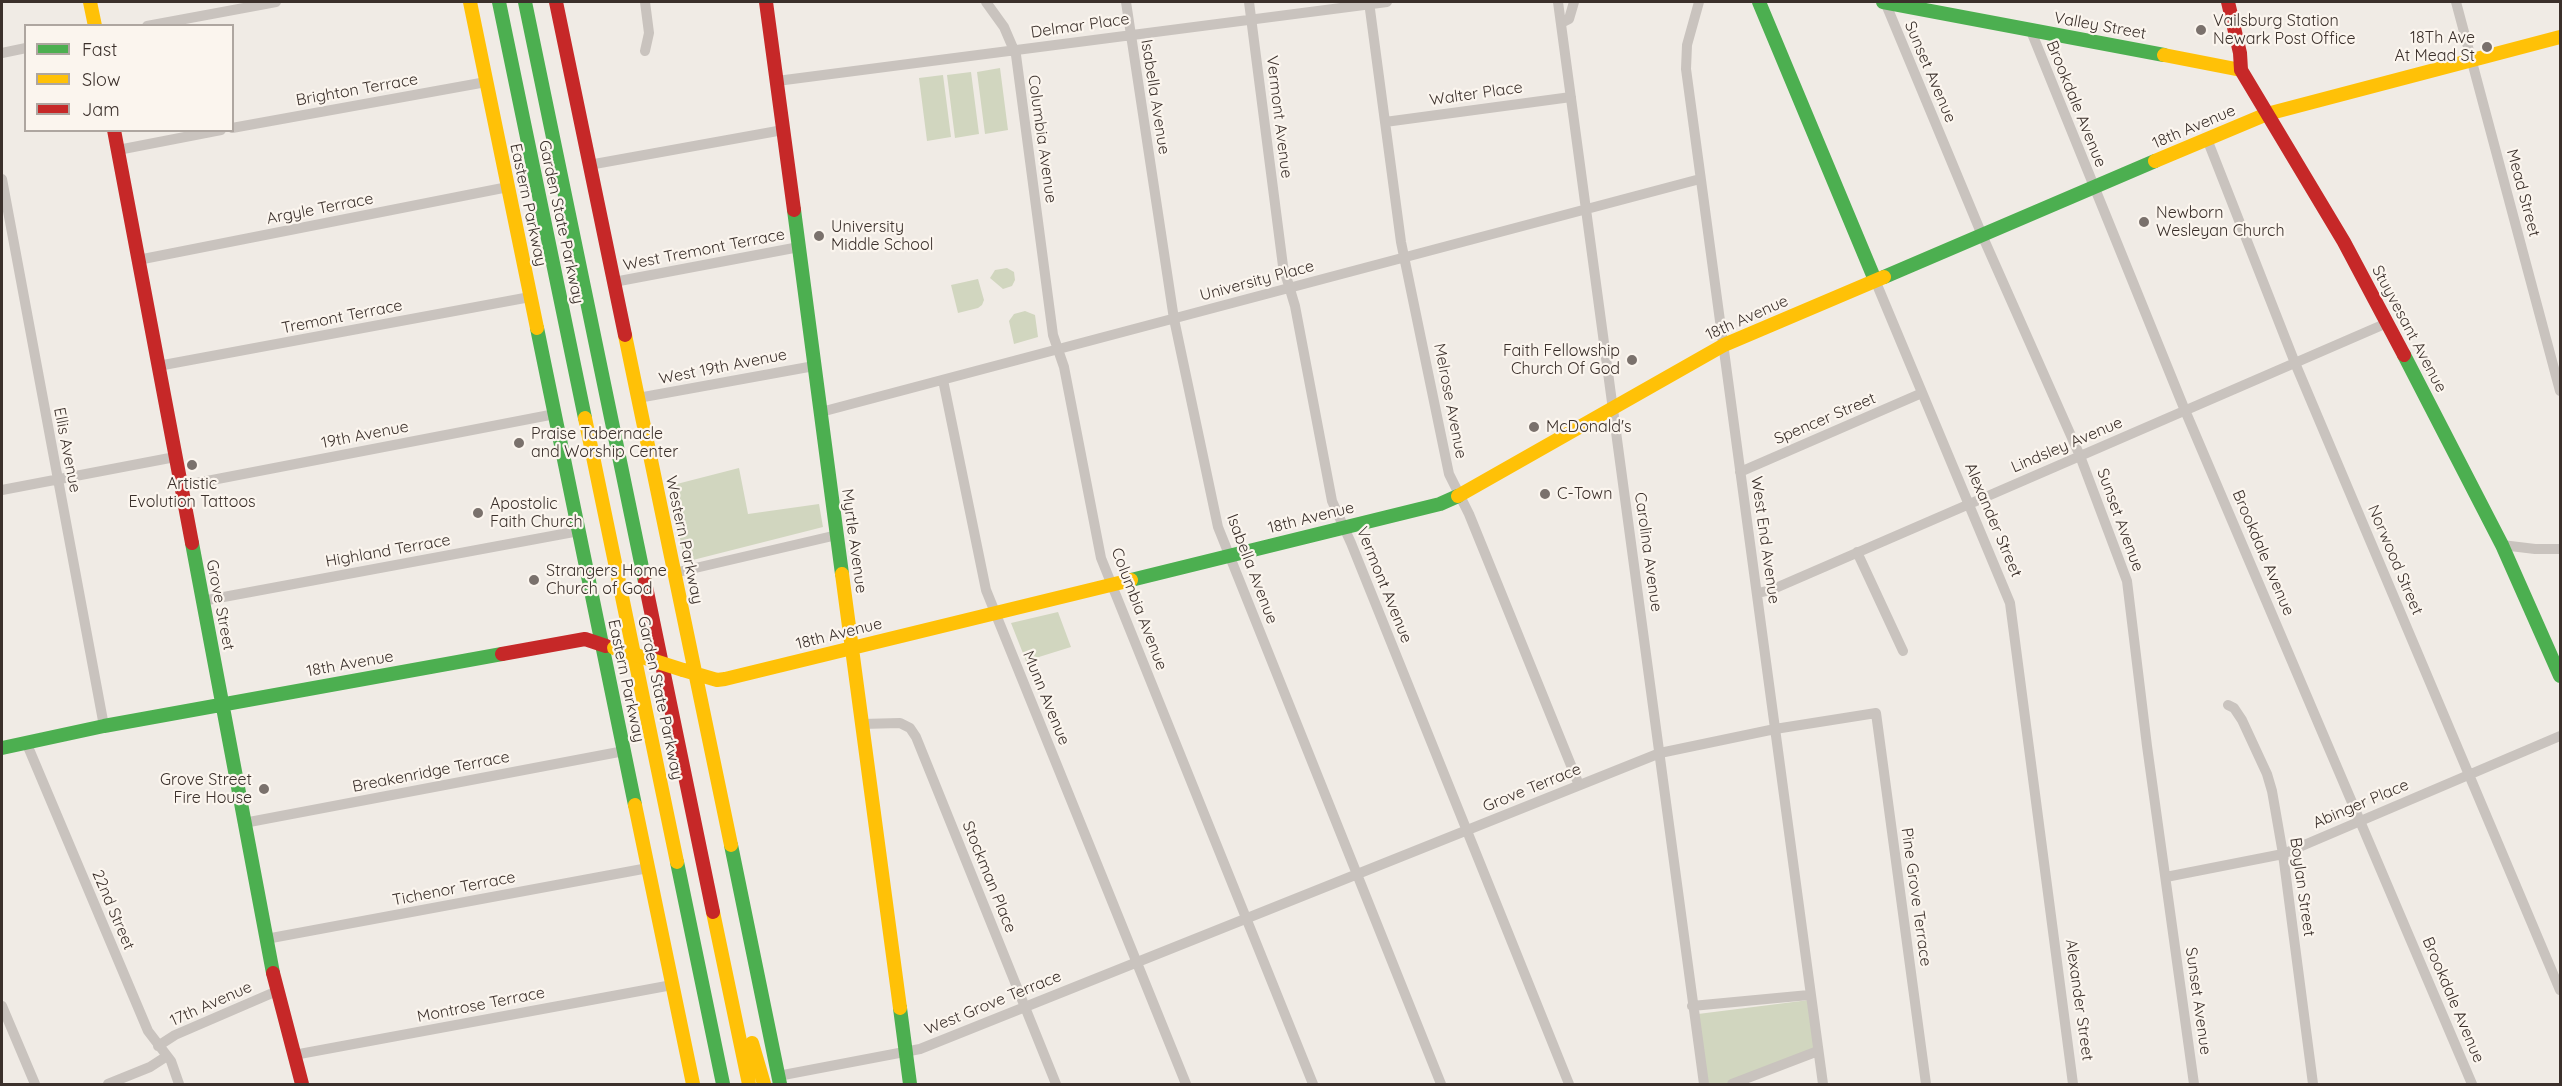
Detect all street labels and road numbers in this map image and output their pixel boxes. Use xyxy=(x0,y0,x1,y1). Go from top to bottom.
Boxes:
street label: Valley Street xyxy=(2052,8,2148,44)
street label: Delmar Place xyxy=(1029,10,1131,42)
street label: Sunset Avenue xyxy=(1900,18,1960,126)
street label: Isabella Avenue xyxy=(1136,38,1174,156)
street label: Brookdale Avenue xyxy=(2042,38,2110,170)
street label: Vermont Avenue xyxy=(1262,55,1296,179)
street label: Brighton Terrace xyxy=(294,70,420,110)
street label: Columbia Avenue xyxy=(1023,74,1061,204)
street label: Walter Place xyxy=(1428,78,1524,110)
street label: 18th Avenue xyxy=(2150,101,2238,153)
street label: Garden State Parkway xyxy=(534,138,588,306)
street label: Eastern Parkway xyxy=(506,142,550,268)
street label: Mead Street xyxy=(2502,147,2544,239)
street label: Argyle Terrace xyxy=(265,189,375,229)
street label: West Tremont Terrace xyxy=(622,225,786,275)
street label: University Place xyxy=(1198,256,1316,306)
street label: Stuyvesant Avenue xyxy=(2367,262,2451,396)
street label: 18th Avenue xyxy=(1703,291,1791,345)
street label: Tremont Terrace xyxy=(280,296,404,338)
street label: Melrose Avenue xyxy=(1429,342,1471,460)
street label: West 19th Avenue xyxy=(657,345,789,389)
street label: Spencer Street xyxy=(1771,389,1879,449)
street label: Ellis Avenue xyxy=(49,406,85,494)
street label: Lindsley Avenue xyxy=(2008,413,2126,477)
street label: 19th Avenue xyxy=(320,417,410,453)
street label: Alexander Street xyxy=(1960,460,2026,580)
street label: Sunset Avenue xyxy=(2092,466,2148,574)
street label: Western Parkway xyxy=(661,474,707,606)
street label: West End Avenue xyxy=(1747,475,1783,605)
street label: Myrtle Avenue xyxy=(837,487,871,595)
street label: Brookdale Avenue xyxy=(2228,487,2298,619)
street label: Carolina Avenue xyxy=(1630,491,1666,613)
street label: 18th Avenue xyxy=(1266,498,1356,538)
street label: Norwood Street xyxy=(2363,502,2427,618)
street label: Isabella Avenue xyxy=(1222,511,1282,627)
street label: Vermont Avenue xyxy=(1352,524,1416,646)
street label: Highland Terrace xyxy=(324,531,452,571)
street label: Columbia Avenue xyxy=(1107,545,1171,673)
street label: Grove Street xyxy=(202,558,238,652)
street label: Garden State Parkway xyxy=(633,614,687,782)
street label: 18th Avenue xyxy=(794,614,884,654)
street label: Eastern Parkway xyxy=(604,618,648,744)
street label: 18th Avenue xyxy=(305,647,395,681)
street label: Munn Avenue xyxy=(1018,648,1074,748)
street label: Breakenridge Terrace xyxy=(351,747,511,797)
street label: Grove Terrace xyxy=(1480,760,1584,816)
street label: Abinger Place xyxy=(2310,775,2412,833)
street label: Stockman Place xyxy=(958,818,1020,936)
street label: Pine Grove Terrace xyxy=(1897,826,1935,968)
street label: Boylan Street xyxy=(2286,836,2318,938)
street label: 22nd Street xyxy=(88,867,138,953)
street label: Tichenor Terrace xyxy=(391,868,517,910)
street label: Brookdale Avenue xyxy=(2418,934,2488,1066)
street label: Alexander Street xyxy=(2061,938,2097,1062)
street label: Sunset Avenue xyxy=(2181,946,2215,1056)
street label: West Grove Terrace xyxy=(922,967,1064,1039)
street label: 17th Avenue xyxy=(167,977,255,1031)
street label: Montrose Terrace xyxy=(415,983,547,1027)

